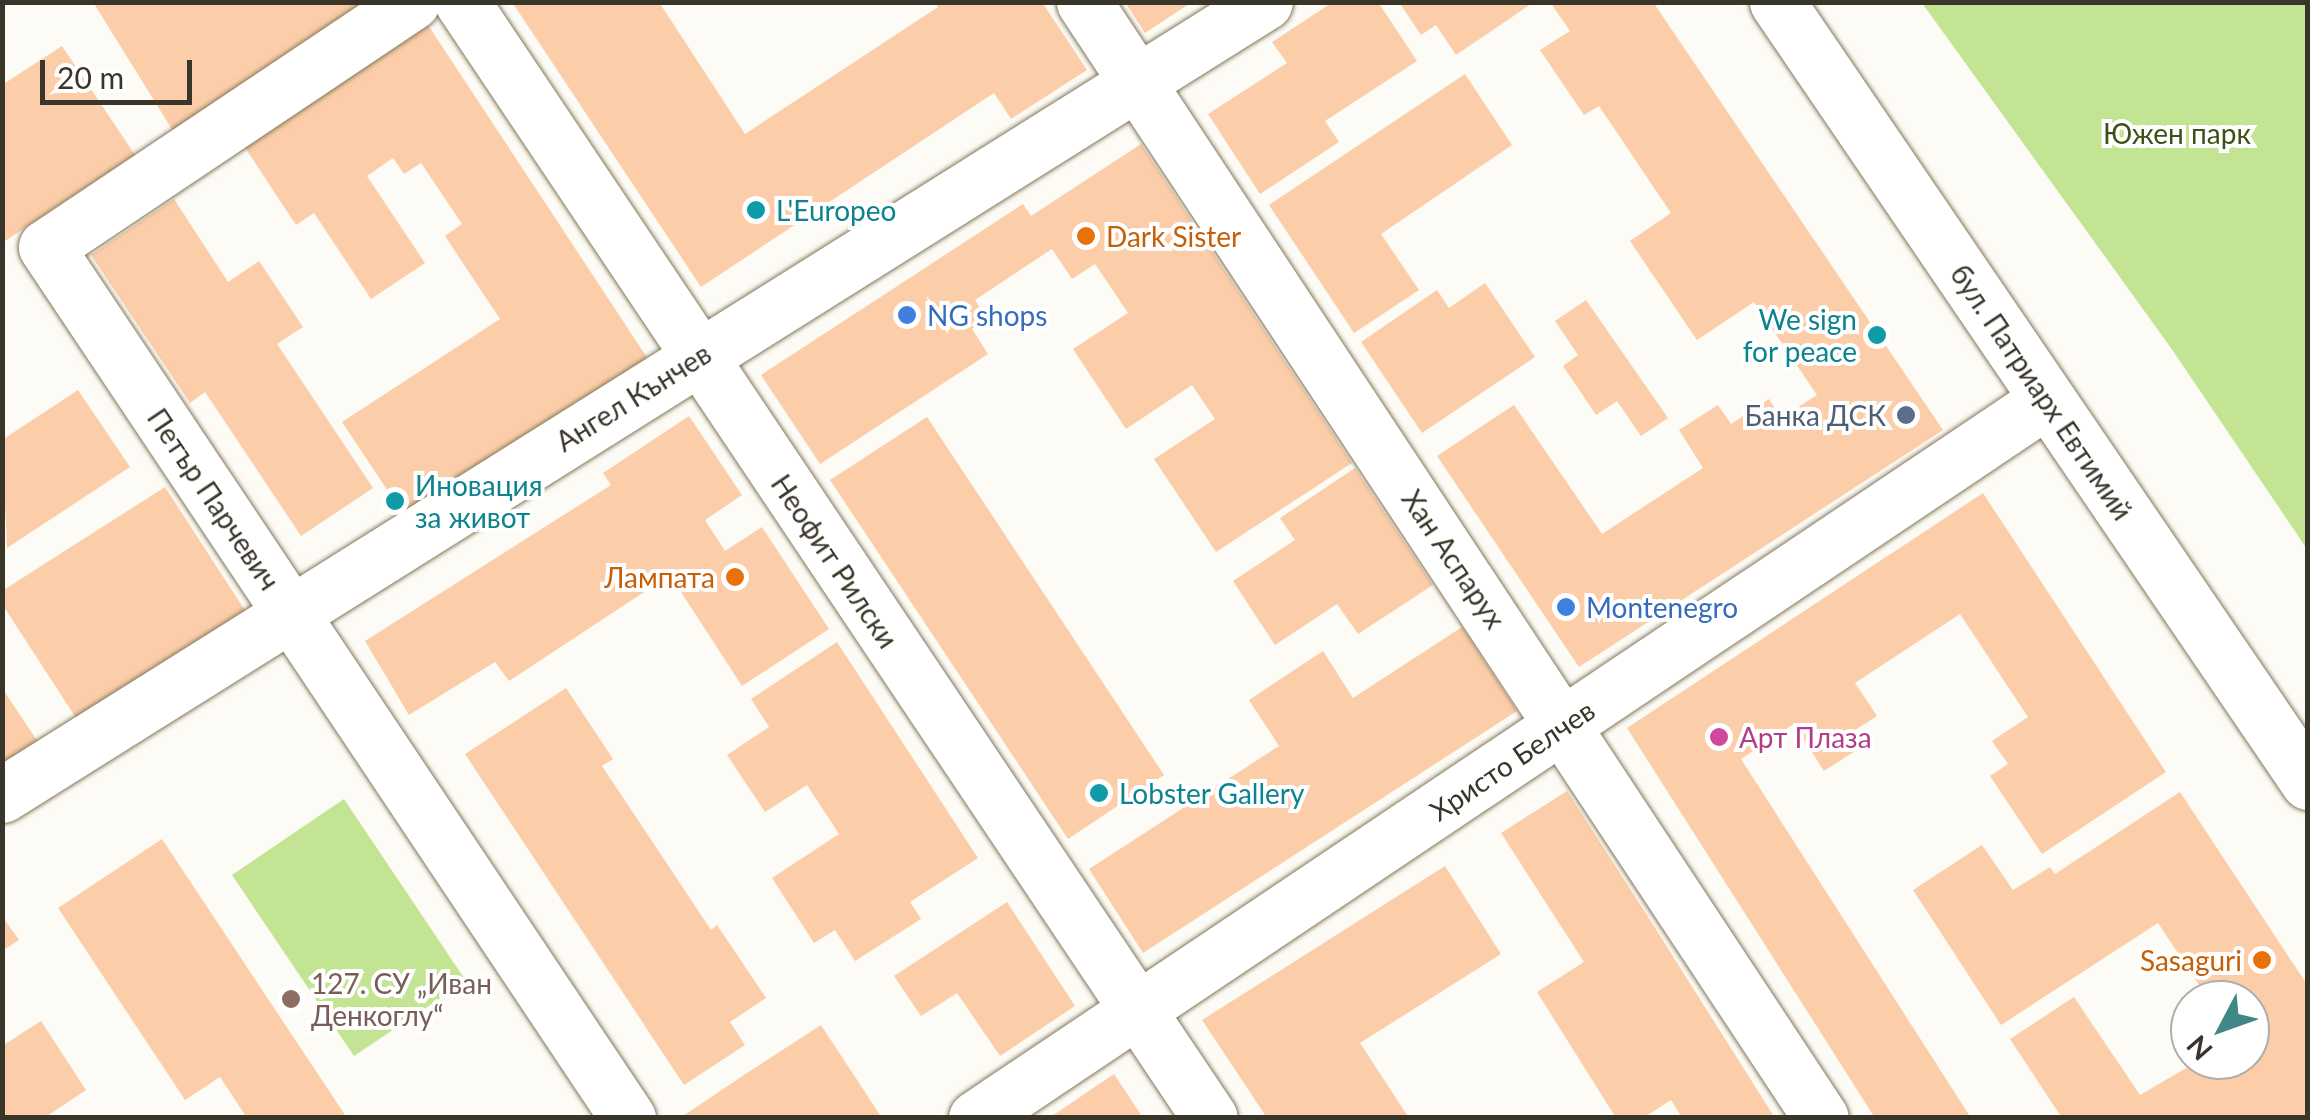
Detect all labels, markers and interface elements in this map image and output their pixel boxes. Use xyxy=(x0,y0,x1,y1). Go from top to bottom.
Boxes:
scale bar xyxy=(45,40,198,102)
text: 20 m xyxy=(57,59,124,95)
park label: Южен парк xyxy=(2103,116,2251,150)
place label: L'Europeo xyxy=(776,193,896,227)
marker: L'Europeo xyxy=(745,199,767,221)
place label: Dark Sister xyxy=(1106,219,1241,253)
marker: Dark Sister xyxy=(1075,225,1097,247)
street label: бул. Патриарх Евтимий xyxy=(1944,258,2140,526)
place label: NG shops xyxy=(927,298,1047,332)
place label: We sign for peace xyxy=(1742,302,1857,368)
marker: NG shops xyxy=(896,304,918,326)
marker: We sign for peace xyxy=(1866,324,1888,346)
street label: Ангел Кънчев xyxy=(549,336,717,458)
place label: Банка ДСК xyxy=(1744,398,1886,432)
street label: Петър Парчевич xyxy=(141,402,287,596)
marker: Банка ДСК xyxy=(1895,404,1917,426)
place label: Иновация за живот xyxy=(415,468,542,534)
street label: Неофит Рилски xyxy=(765,468,905,654)
street label: Хан Аспарух xyxy=(1395,483,1513,635)
marker: Иновация за живот xyxy=(384,490,406,512)
place label: Лампата xyxy=(604,560,715,594)
marker: Лампата xyxy=(724,566,746,588)
place label: Montenegro xyxy=(1586,590,1738,624)
marker: Montenegro xyxy=(1555,596,1577,618)
street label: Христо Белчев xyxy=(1423,693,1601,827)
place label: Арт Плаза xyxy=(1739,720,1872,754)
marker: Арт Плаза xyxy=(1708,726,1730,748)
place label: Lobster Gallery xyxy=(1119,776,1305,810)
marker: Lobster Gallery xyxy=(1088,782,1110,804)
place label: Sasaguri xyxy=(2140,943,2242,977)
marker: Sasaguri xyxy=(2251,949,2273,971)
place label: 127. СУ „Иван Денкоглу“ xyxy=(311,966,492,1032)
north arrow xyxy=(2170,980,2270,1080)
marker: 127. СУ „Иван Денкоглу“ xyxy=(280,988,302,1010)
text: N xyxy=(2179,1029,2219,1068)

